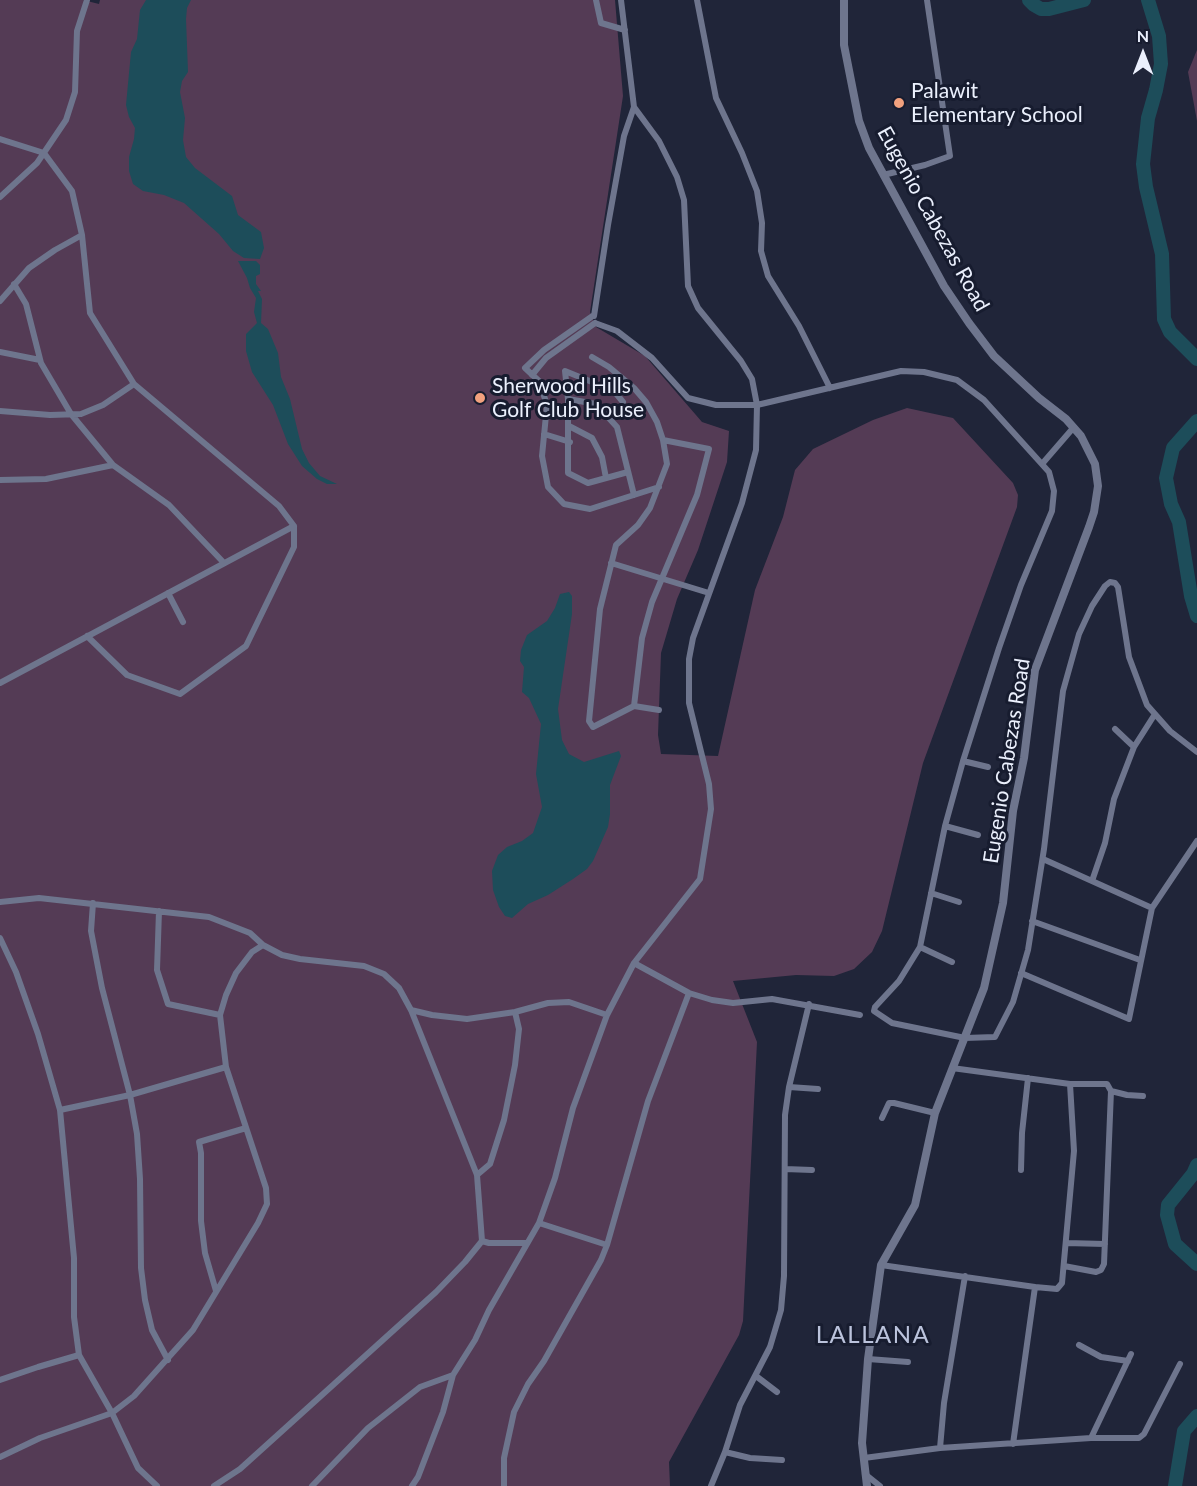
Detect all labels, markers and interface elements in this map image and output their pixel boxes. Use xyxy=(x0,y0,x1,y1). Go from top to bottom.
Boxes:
north arrow xyxy=(1113,24,1173,84)
text: N xyxy=(1137,26,1149,45)
place label: Palawit Elementary School xyxy=(911,78,1083,128)
marker: Palawit Elementary School xyxy=(892,96,906,110)
street label: Eugenio Cabezas Road xyxy=(872,122,994,316)
place label: Sherwood Hills Golf Club House xyxy=(492,373,644,423)
marker: Sherwood Hills Golf Club House xyxy=(473,391,487,405)
street label: Eugenio Cabezas Road xyxy=(978,657,1036,865)
district label: LALLANA xyxy=(816,1321,930,1349)

